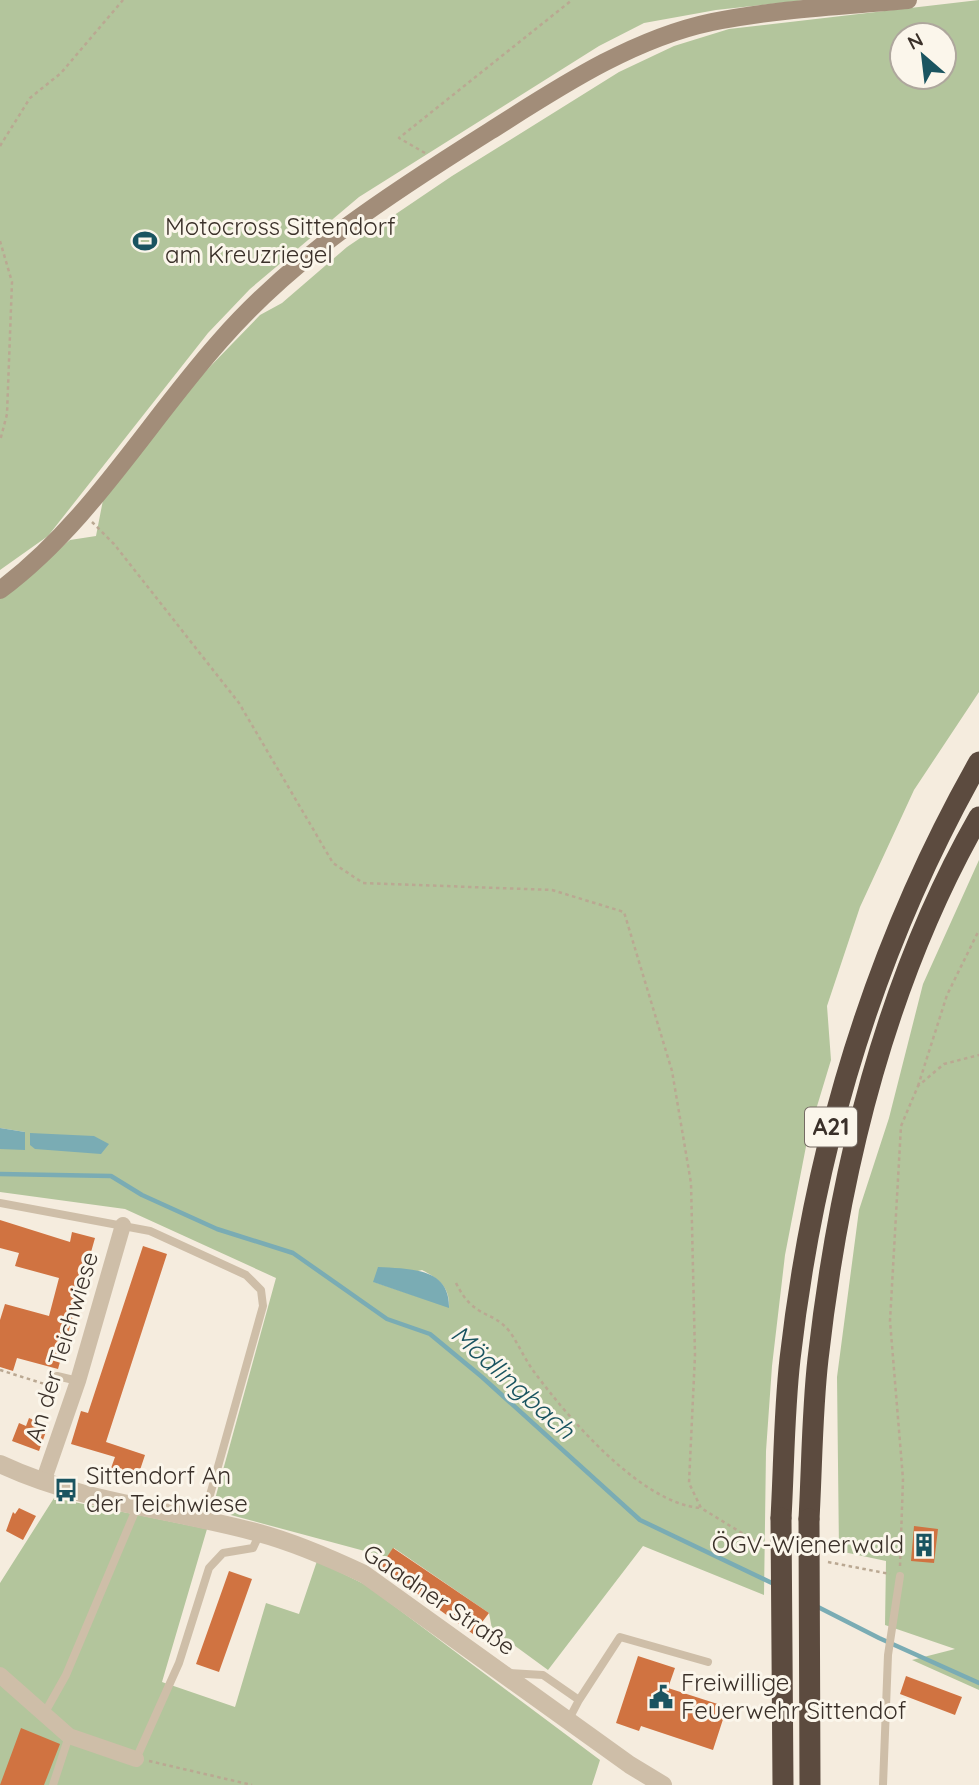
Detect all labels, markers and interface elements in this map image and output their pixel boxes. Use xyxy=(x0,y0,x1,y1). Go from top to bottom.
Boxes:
north arrow xyxy=(888,21,958,91)
text: N xyxy=(903,27,927,55)
place label: Motocross Sittendorf am Kreuzriegel xyxy=(165,211,396,269)
sports icon: Motocross Sittendorf am Kreuzriegel xyxy=(131,227,159,255)
road number: A21 xyxy=(805,1108,857,1146)
street label: An der Teichwiese xyxy=(18,1248,104,1446)
water label: Mödlingbach xyxy=(445,1317,583,1447)
place label: Sittendorf An der Teichwiese xyxy=(86,1460,248,1518)
bus stop icon: Sittendorf An der Teichwiese xyxy=(52,1476,80,1504)
place label: ÖGV-Wienerwald xyxy=(712,1529,904,1559)
building icon: ÖGV-Wienerwald xyxy=(910,1531,938,1559)
street label: Gaadner Straße xyxy=(358,1537,521,1661)
place label: Freiwillige Feuerwehr Sittendof xyxy=(681,1667,907,1725)
public building icon: Freiwillige Feuerwehr Sittendof xyxy=(647,1683,675,1711)

